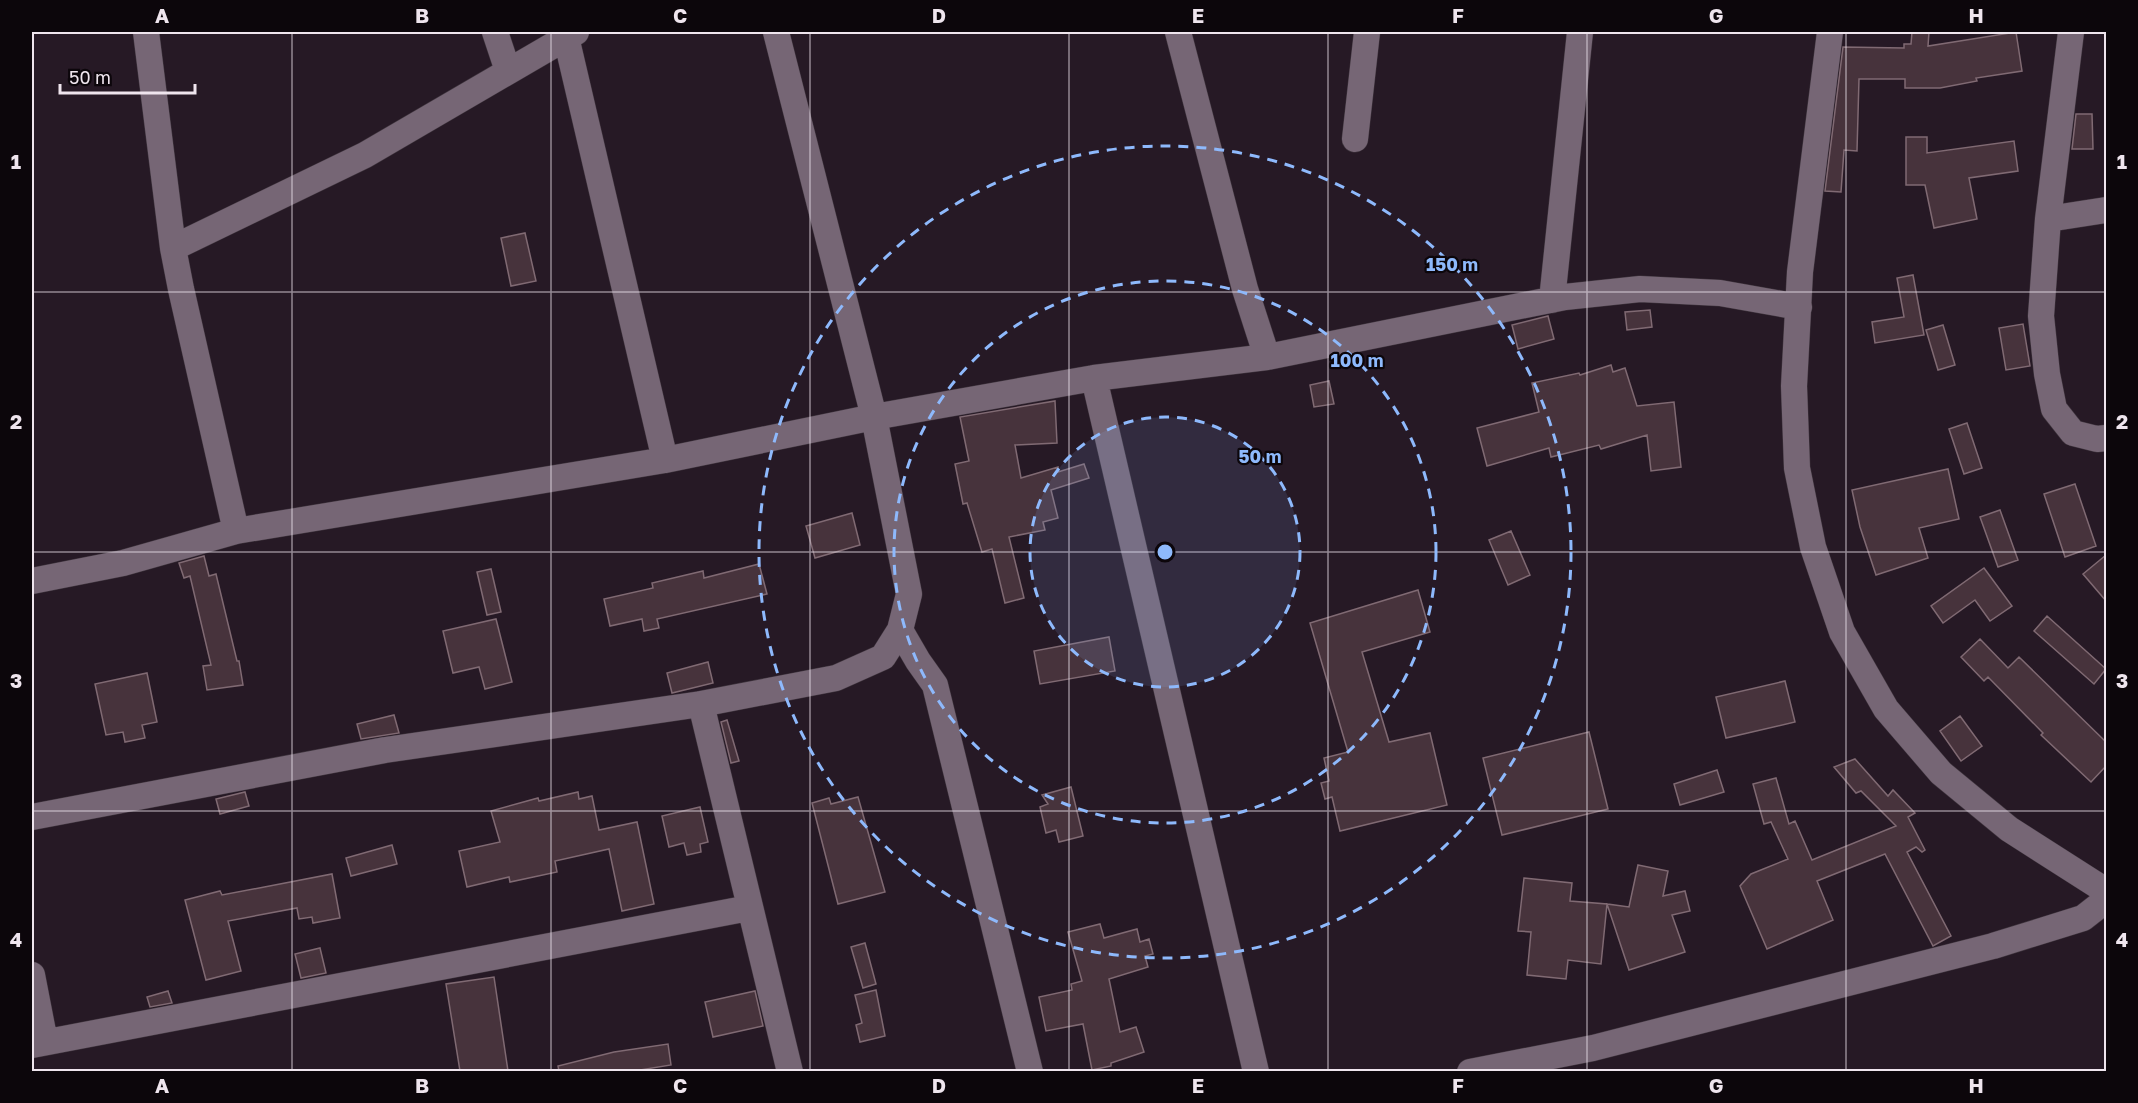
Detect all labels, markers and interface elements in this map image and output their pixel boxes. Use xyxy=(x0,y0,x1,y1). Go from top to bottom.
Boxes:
text: A xyxy=(155,3,169,27)
text: B xyxy=(415,3,429,27)
text: C xyxy=(673,3,687,27)
text: D xyxy=(932,3,946,27)
text: E xyxy=(1192,3,1204,27)
text: F xyxy=(1452,3,1464,27)
text: G xyxy=(1709,3,1723,27)
text: H xyxy=(1968,3,1984,27)
scale bar xyxy=(60,57,195,95)
text: 50 m xyxy=(69,66,111,88)
text: 1 xyxy=(11,149,21,173)
text: 1 xyxy=(2117,149,2127,173)
text: 150 m xyxy=(1426,253,1478,275)
text: 100 m xyxy=(1331,349,1383,371)
text: 2 xyxy=(10,409,22,433)
text: 2 xyxy=(2116,409,2128,433)
text: 50 m xyxy=(1239,445,1281,467)
centre of rings xyxy=(1155,542,1175,562)
text: 3 xyxy=(10,668,22,692)
text: 3 xyxy=(2116,668,2128,692)
text: 4 xyxy=(10,927,22,951)
text: 4 xyxy=(2116,927,2128,951)
text: A xyxy=(155,1073,169,1097)
text: B xyxy=(415,1073,429,1097)
text: C xyxy=(673,1073,687,1097)
text: D xyxy=(932,1073,946,1097)
text: E xyxy=(1192,1073,1204,1097)
text: F xyxy=(1452,1073,1464,1097)
text: G xyxy=(1709,1073,1723,1097)
text: H xyxy=(1968,1073,1984,1097)

